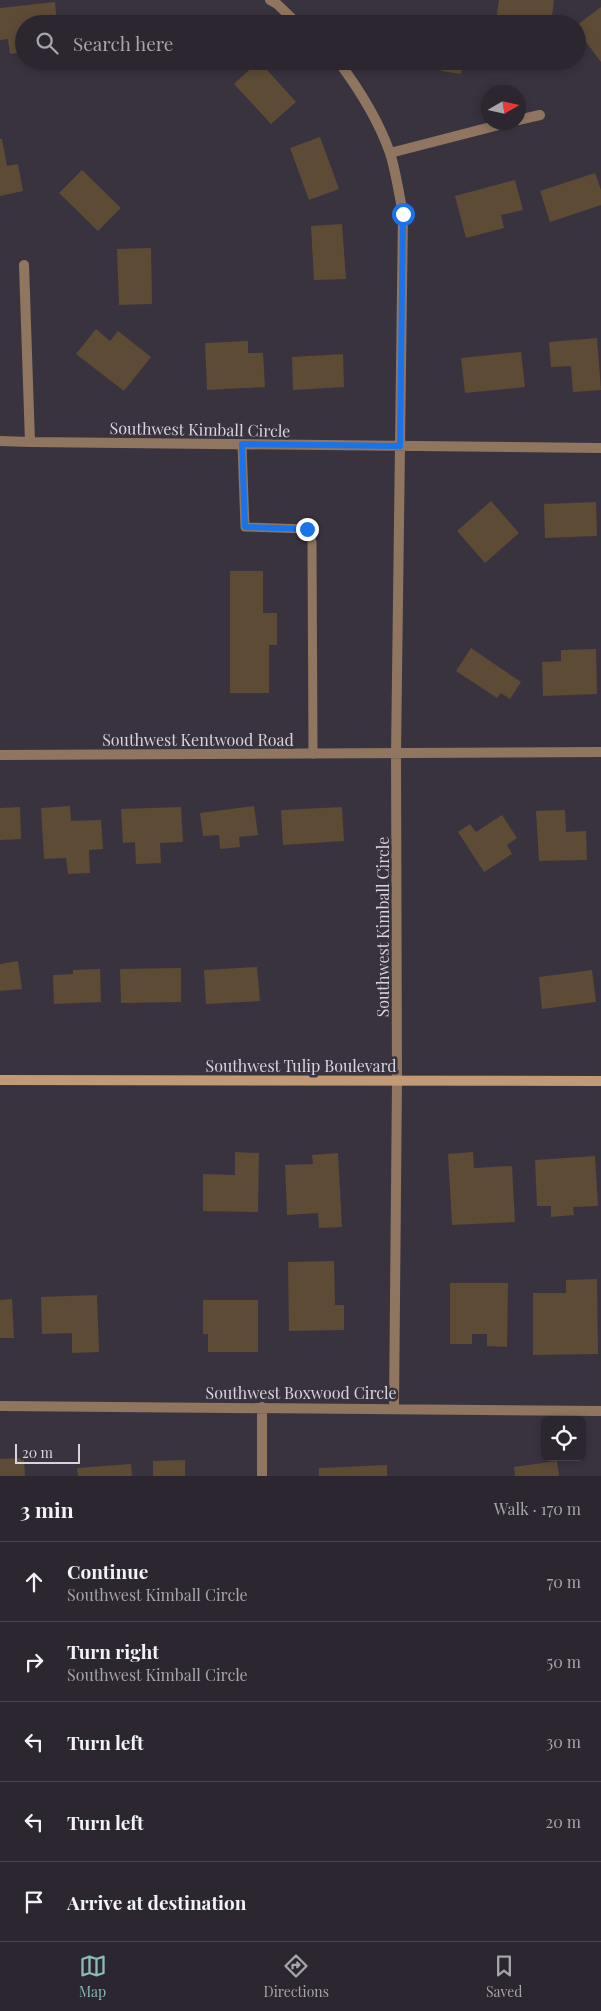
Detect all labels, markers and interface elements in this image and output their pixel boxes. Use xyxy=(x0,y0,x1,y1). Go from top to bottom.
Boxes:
search box xyxy=(15,15,586,70)
icon: search xyxy=(33,29,61,57)
text: Search here xyxy=(73,30,173,56)
north arrow xyxy=(481,85,526,130)
route start xyxy=(392,203,415,226)
street label: Southwest Kimball Circle xyxy=(109,417,291,441)
route end xyxy=(296,518,319,541)
street label: Southwest Kentwood Road xyxy=(102,729,294,750)
street label: Southwest Kimball Circle xyxy=(372,837,393,1017)
street label: Southwest Tulip Boulevard xyxy=(206,1055,396,1076)
street label: Southwest Boxwood Circle xyxy=(206,1382,396,1403)
map controls xyxy=(541,1416,586,1461)
button: locate xyxy=(541,1416,586,1461)
scale bar xyxy=(15,1441,80,1464)
text: 20 m xyxy=(22,1443,53,1462)
text: 3 min xyxy=(20,1495,74,1523)
text: Walk · 170 m xyxy=(494,1498,581,1519)
text: Continue xyxy=(67,1558,148,1584)
icon: ahead xyxy=(20,1568,48,1596)
text: 70 m xyxy=(547,1571,581,1592)
text: Southwest Kimball Circle xyxy=(67,1584,248,1605)
text: Turn right xyxy=(67,1638,159,1664)
icon: right xyxy=(20,1648,48,1676)
text: 50 m xyxy=(547,1651,581,1672)
text: Southwest Kimball Circle xyxy=(67,1664,248,1685)
icon: left xyxy=(20,1728,48,1756)
text: Turn left xyxy=(67,1729,144,1755)
text: 30 m xyxy=(546,1731,581,1752)
icon: left xyxy=(20,1808,48,1836)
text: Turn left xyxy=(67,1809,144,1835)
text: 20 m xyxy=(546,1811,581,1832)
icon: arrive xyxy=(20,1888,48,1916)
text: Arrive at destination xyxy=(67,1889,247,1915)
tab: Map xyxy=(79,1952,107,2001)
tab: Directions xyxy=(264,1952,329,2001)
tab: Saved xyxy=(486,1952,522,2001)

